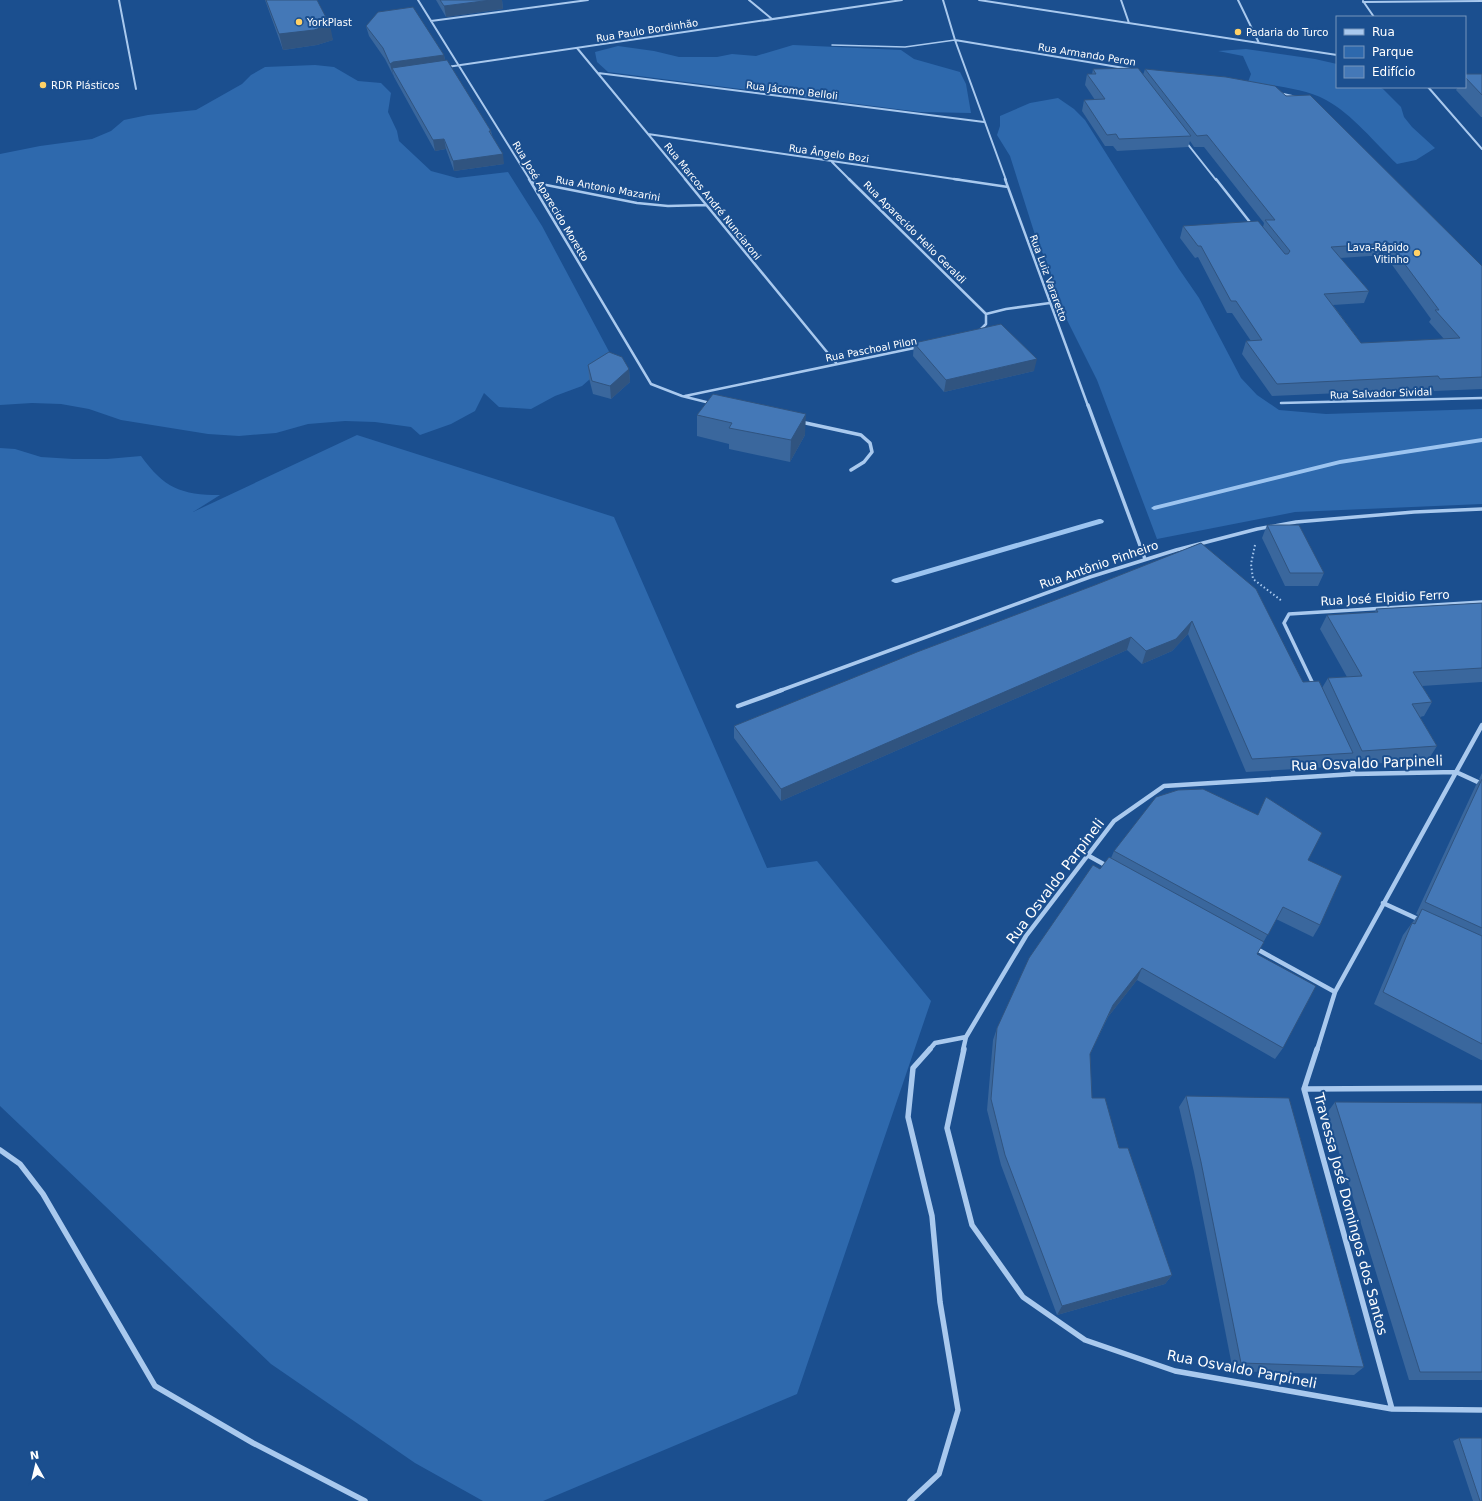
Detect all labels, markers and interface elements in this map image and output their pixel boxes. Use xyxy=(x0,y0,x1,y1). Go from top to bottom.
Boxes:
legend xyxy=(1336,16,1466,88)
marker: YorkPlast xyxy=(294,17,304,27)
place label: YorkPlast xyxy=(306,17,352,28)
street label: Rua Paulo Bordinhão xyxy=(595,17,699,44)
text: Rua xyxy=(1372,25,1395,39)
marker: Padaria do Turco xyxy=(1233,27,1243,37)
place label: Padaria do Turco xyxy=(1246,27,1328,38)
street label: Rua Armando Peron xyxy=(1037,41,1137,68)
text: Parque xyxy=(1372,45,1413,59)
text: Edifício xyxy=(1372,65,1415,79)
street label: Rua Jácomo Belloli xyxy=(746,79,838,102)
marker: RDR Plásticos xyxy=(38,80,48,90)
place label: RDR Plásticos xyxy=(51,80,119,91)
street label: Rua José Aparecido Moretto xyxy=(510,139,591,263)
street label: Rua Marcos André Nunciaroni xyxy=(662,141,763,262)
street label: Rua Ângelo Bozi xyxy=(788,141,870,165)
street label: Rua Antonio Mazarini xyxy=(555,174,661,203)
street label: Rua Aparecido Helio Geraldi xyxy=(861,179,968,286)
street label: Rua Luiz Vararetto xyxy=(1028,233,1069,323)
place label: Lava-Rápido Vitinho xyxy=(1347,242,1409,265)
marker: Lava-Rápido Vitinho xyxy=(1412,248,1422,258)
street label: Rua Paschoal Pilon xyxy=(824,335,918,364)
street label: Rua Salvador Sividal xyxy=(1330,386,1432,401)
street label: Rua Antônio Pinheiro xyxy=(1038,538,1160,592)
street label: Rua José Elpidio Ferro xyxy=(1320,588,1450,608)
street label: Rua Osvaldo Parpineli xyxy=(1291,752,1443,774)
street label: Rua Osvaldo Parpineli xyxy=(1003,815,1107,947)
street label: Travessa José Domingos dos Santos xyxy=(1311,1090,1391,1337)
street label: Rua Osvaldo Parpineli xyxy=(1166,1347,1318,1391)
north arrow xyxy=(16,1445,56,1485)
text: N xyxy=(29,1449,40,1463)

